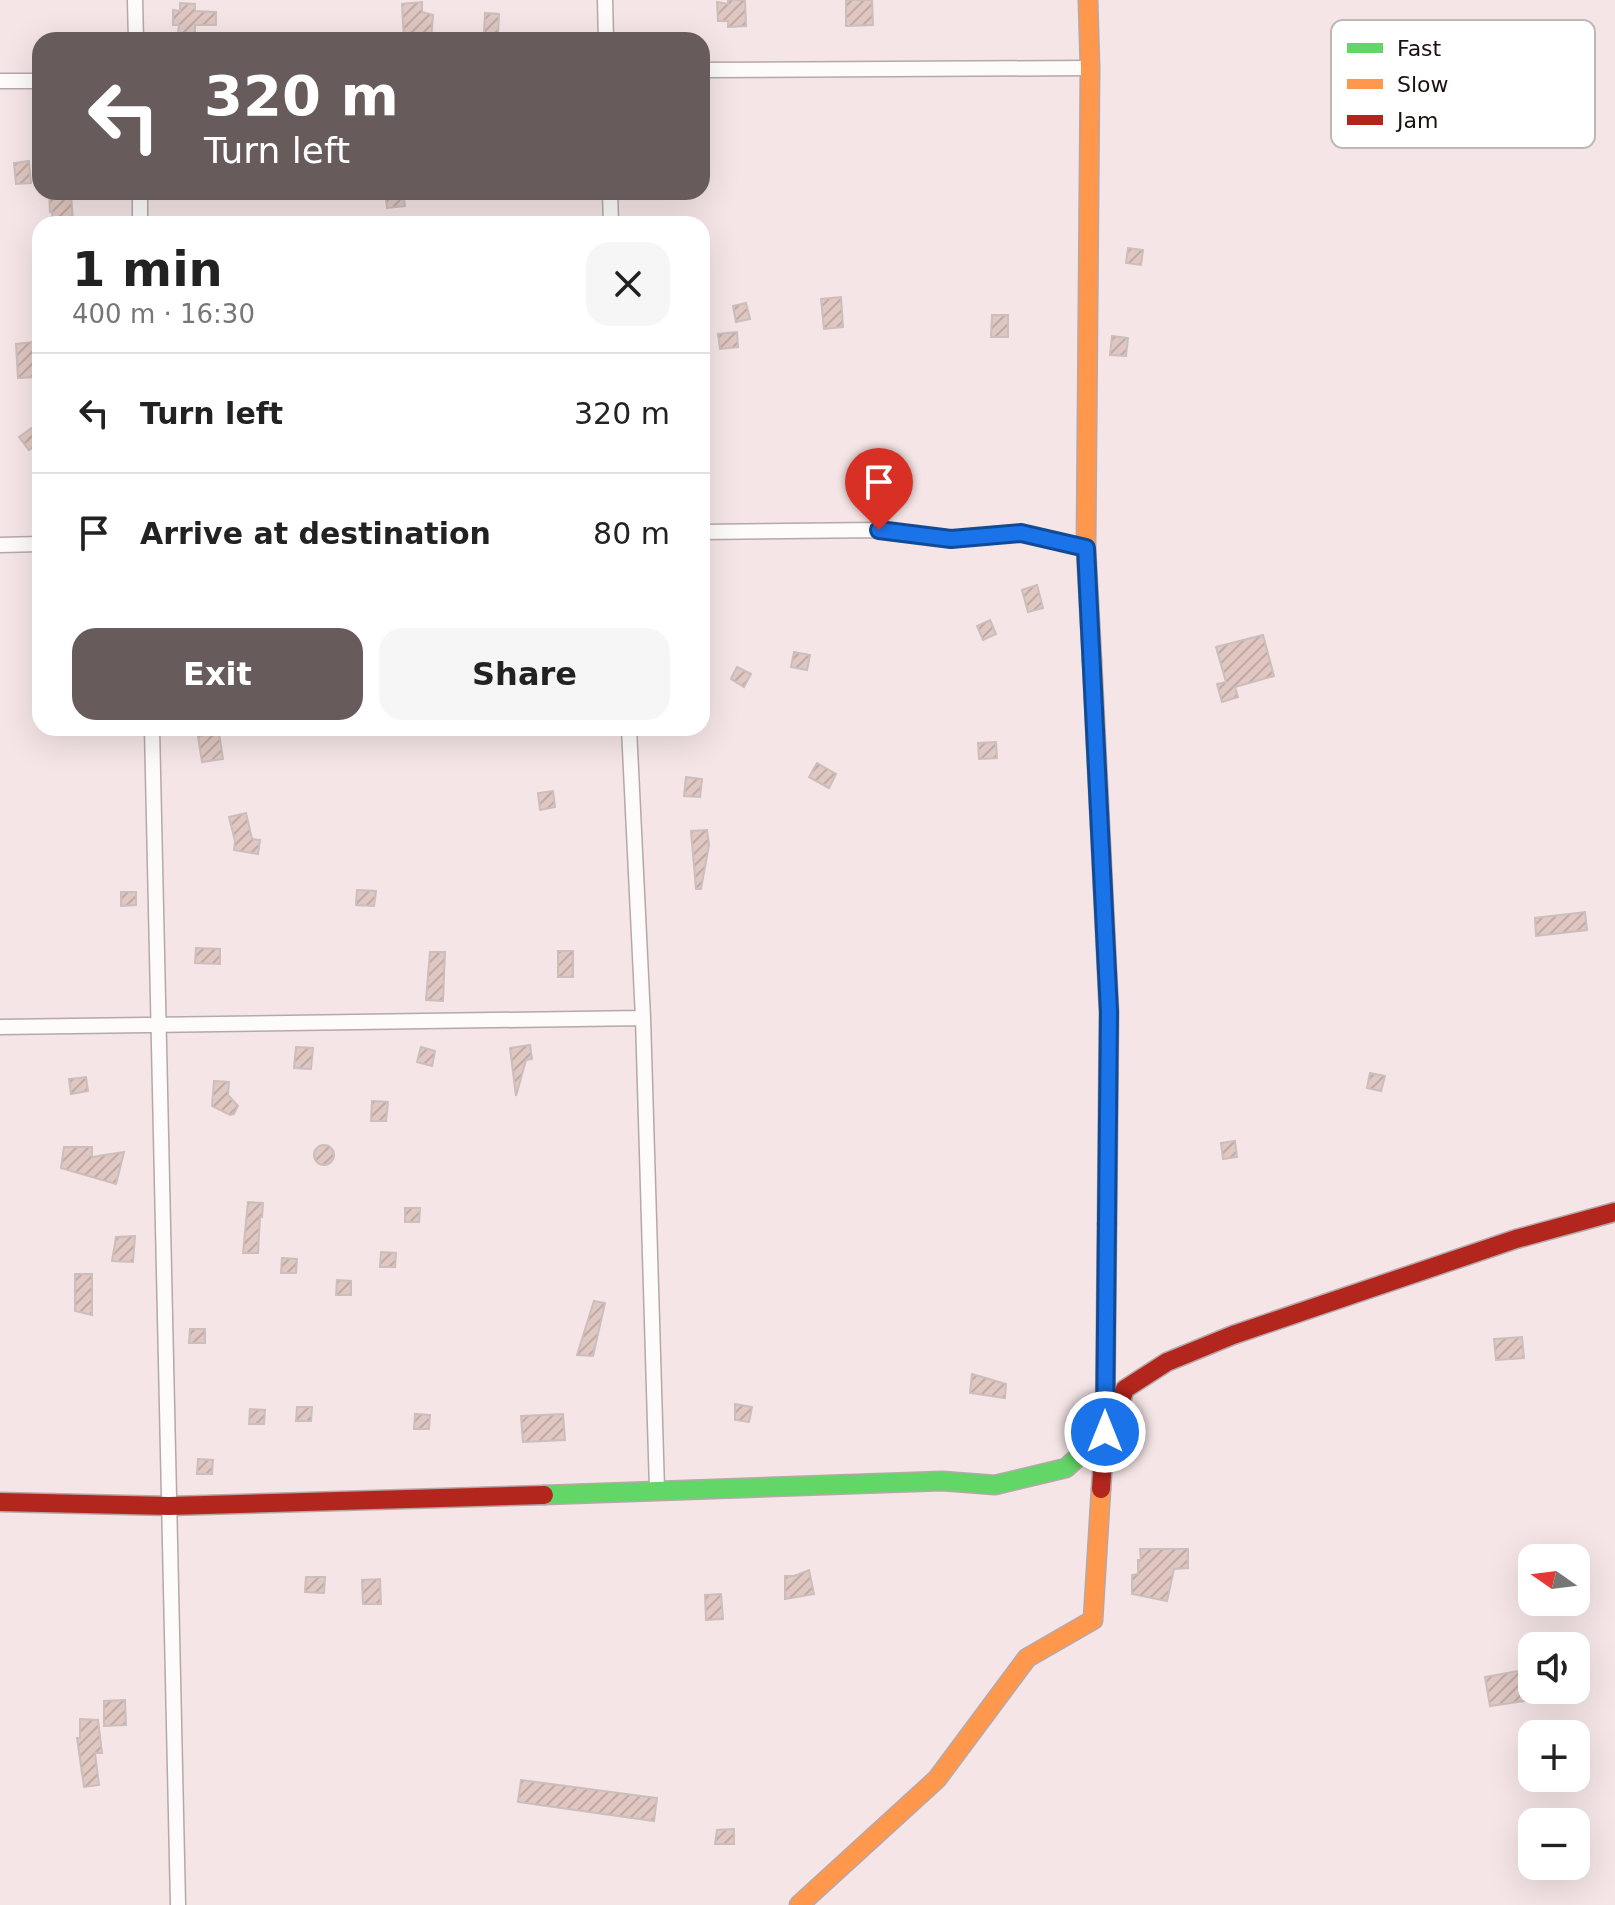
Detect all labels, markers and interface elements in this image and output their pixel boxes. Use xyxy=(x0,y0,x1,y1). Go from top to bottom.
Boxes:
legend xyxy=(1331,20,1595,148)
text: Fast xyxy=(1397,36,1442,61)
text: 320 m xyxy=(204,63,399,128)
icon: left xyxy=(72,64,176,168)
text: Slow xyxy=(1397,72,1449,97)
text: Jam xyxy=(1395,108,1438,133)
text: Turn left xyxy=(204,130,350,171)
text: 1 min xyxy=(72,241,223,297)
button: close xyxy=(586,242,670,326)
text: 400 m · 16:30 xyxy=(72,299,255,329)
icon: left xyxy=(72,391,116,435)
text: Turn left xyxy=(140,396,283,431)
text: 320 m xyxy=(574,396,670,431)
pin xyxy=(845,448,913,530)
icon: arrive xyxy=(857,460,901,504)
icon: arrive xyxy=(72,511,116,555)
text: Arrive at destination xyxy=(140,516,491,551)
text: 80 m xyxy=(593,516,670,551)
button: Exit xyxy=(72,628,363,720)
button: Share xyxy=(379,628,670,720)
position arrow xyxy=(1063,1390,1147,1474)
north arrow xyxy=(1518,1544,1590,1616)
map controls xyxy=(1518,1544,1590,1880)
button: sound xyxy=(1518,1632,1590,1704)
button: + xyxy=(1518,1720,1590,1792)
button: − xyxy=(1518,1808,1590,1880)

